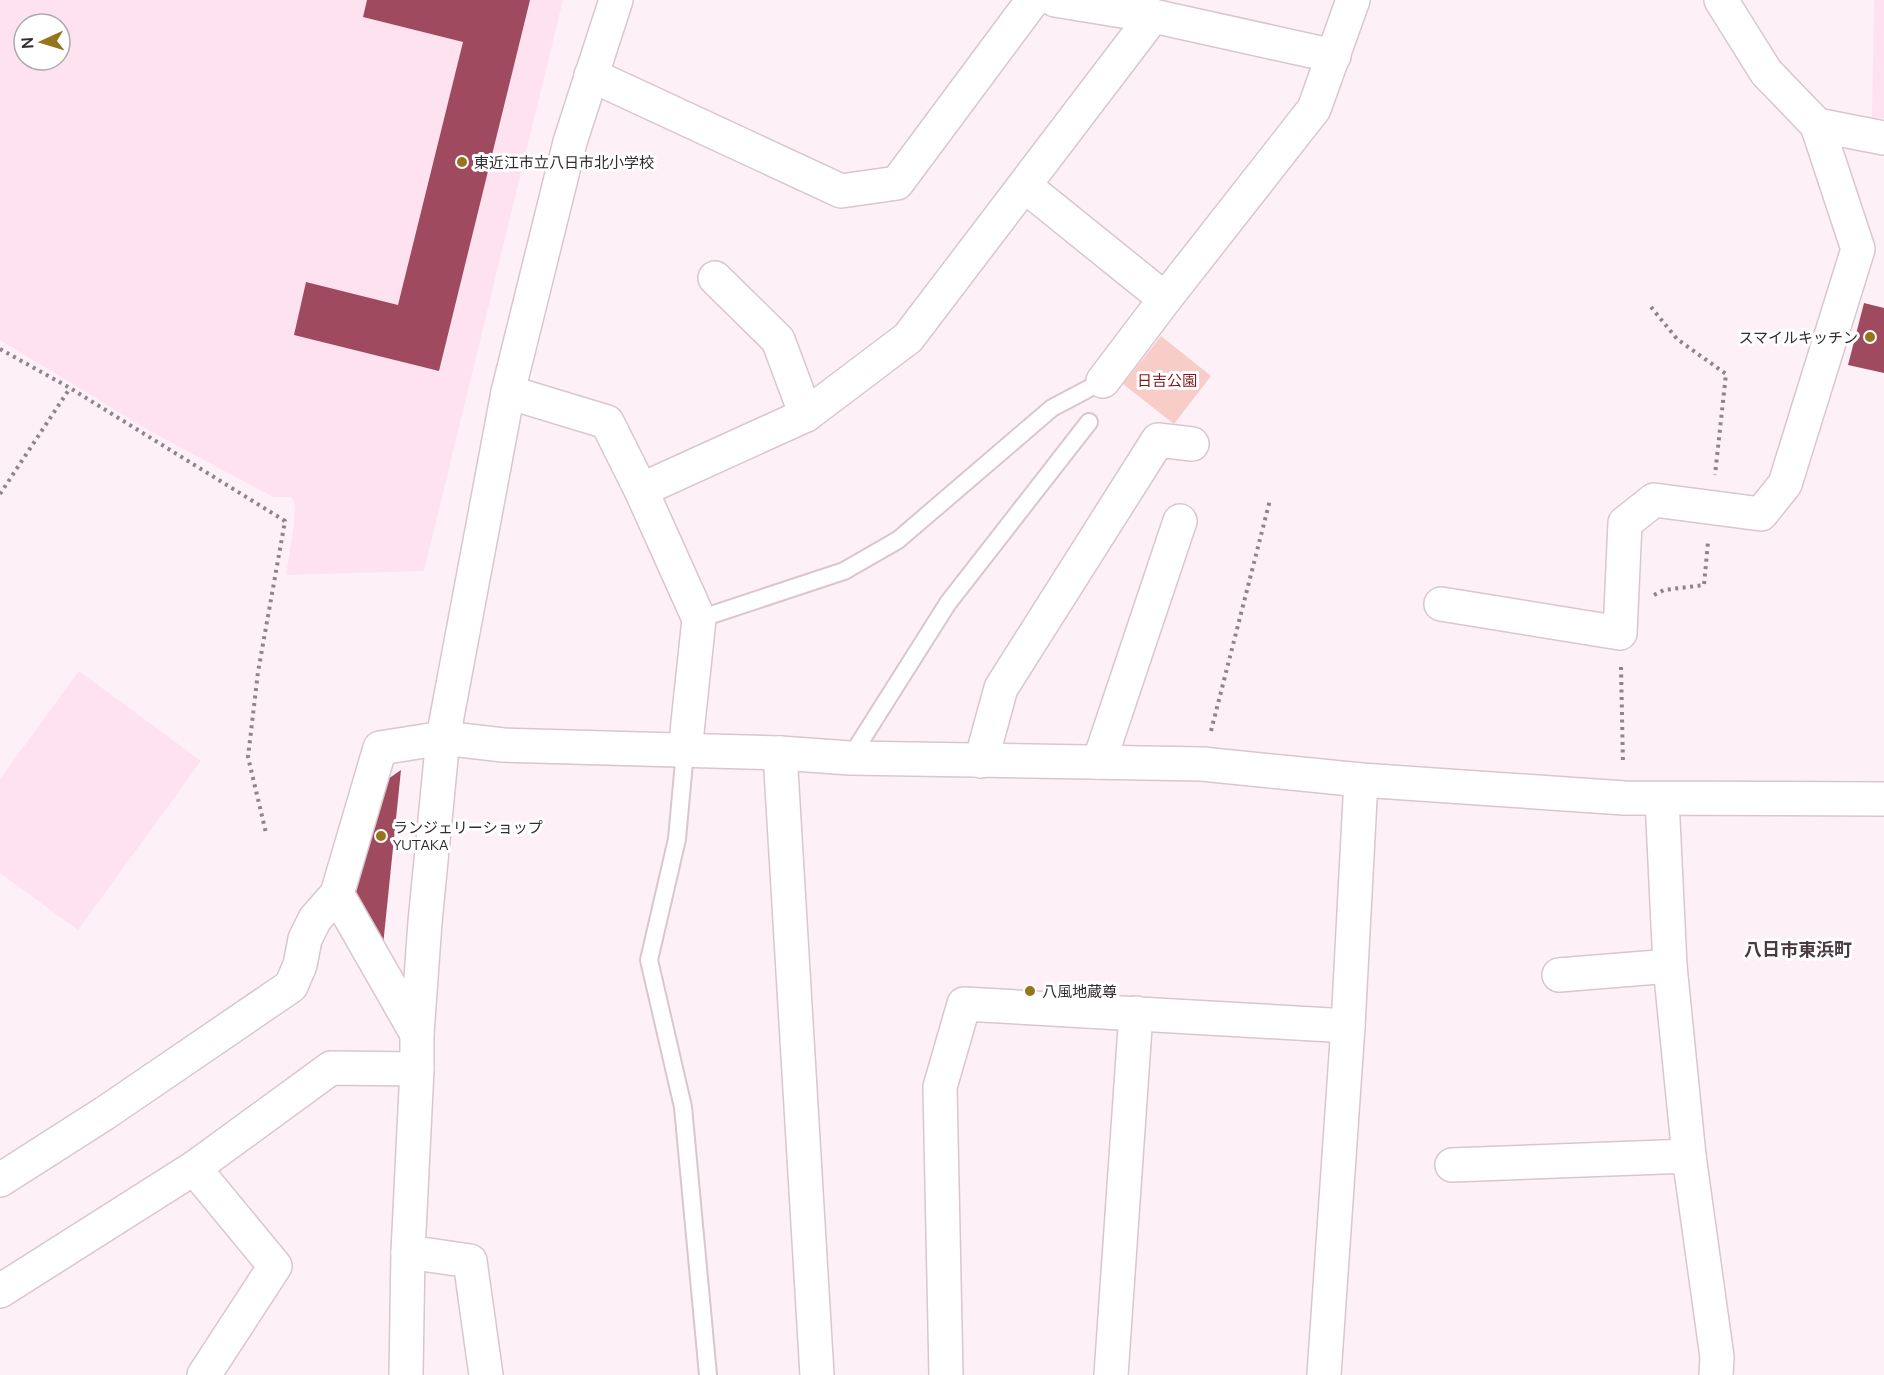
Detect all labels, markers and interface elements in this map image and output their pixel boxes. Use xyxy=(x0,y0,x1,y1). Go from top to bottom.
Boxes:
north arrow xyxy=(12,12,72,72)
text: N xyxy=(16,37,38,50)
place label: 東近江市立八日市北小学校 xyxy=(474,152,654,173)
marker: 東近江市立八日市北小学校 xyxy=(455,155,469,169)
place label: スマイルキッチン xyxy=(1738,327,1858,348)
marker: スマイルキッチン xyxy=(1863,330,1877,344)
park label: 日吉公園 xyxy=(1137,370,1197,391)
place label: ランジェリーショップ YUTAKA xyxy=(393,817,543,855)
marker: ランジェリーショップ YUTAKA xyxy=(374,829,388,843)
district label: 八日市東浜町 xyxy=(1744,937,1852,961)
place label: 八風地蔵尊 xyxy=(1042,981,1117,1002)
marker: 八風地蔵尊 xyxy=(1023,984,1037,998)

